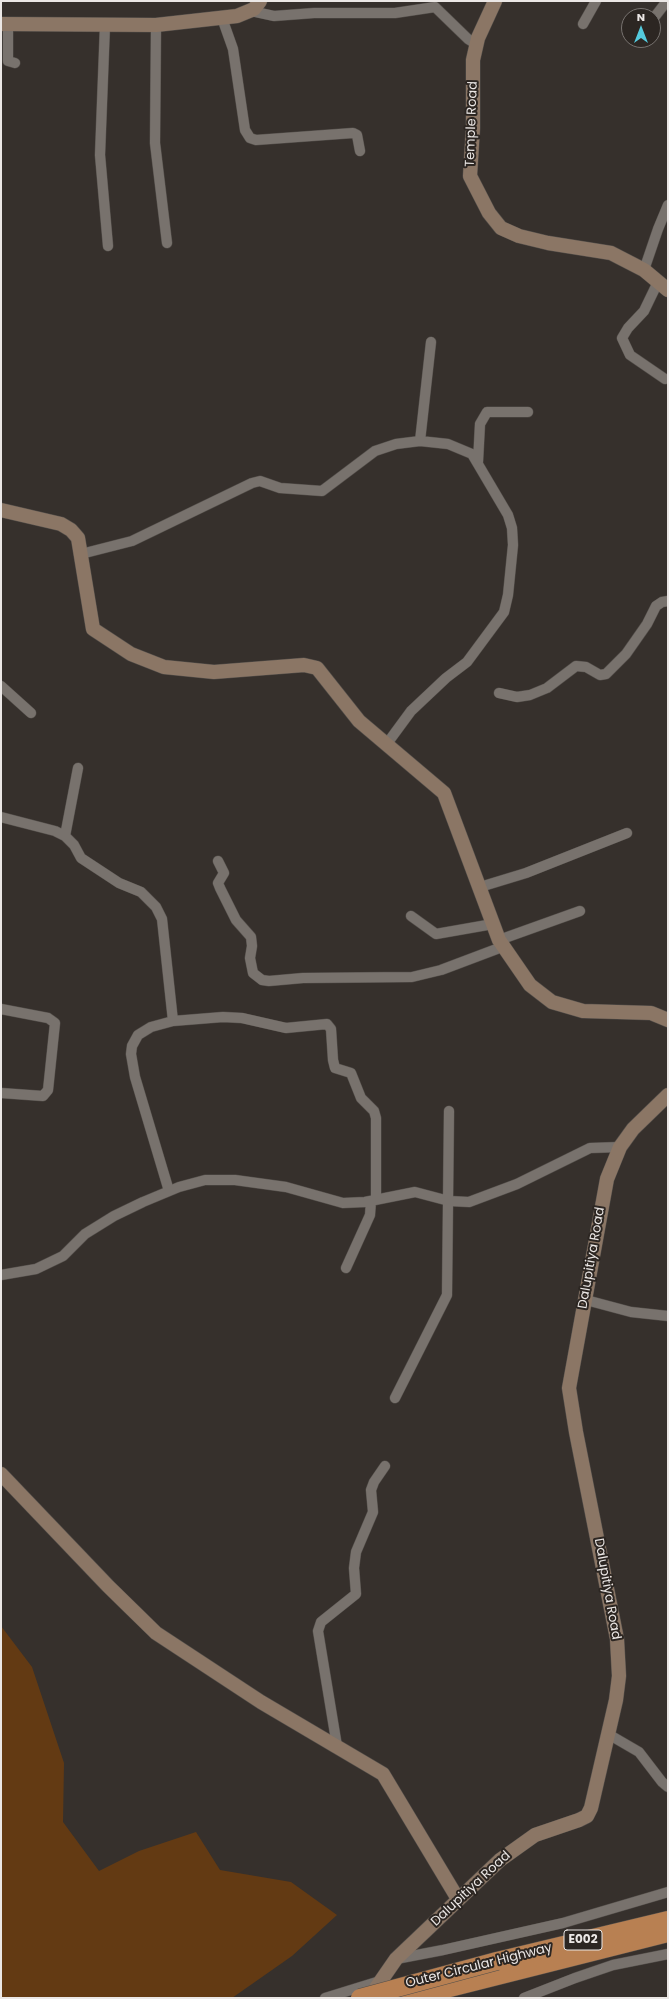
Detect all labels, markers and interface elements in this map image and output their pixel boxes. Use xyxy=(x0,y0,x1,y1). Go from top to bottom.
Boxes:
north arrow xyxy=(621,8,661,48)
text: N xyxy=(637,9,645,25)
street label: Temple Road xyxy=(463,81,481,167)
street label: Dalupitiya Road xyxy=(575,1206,609,1310)
street label: Dalupitiya Road xyxy=(590,1537,624,1641)
street label: Dalupitiya Road xyxy=(428,1848,514,1930)
road number: E002 xyxy=(564,1930,602,1950)
street label: Outer Circular Highway xyxy=(404,1940,554,1992)

